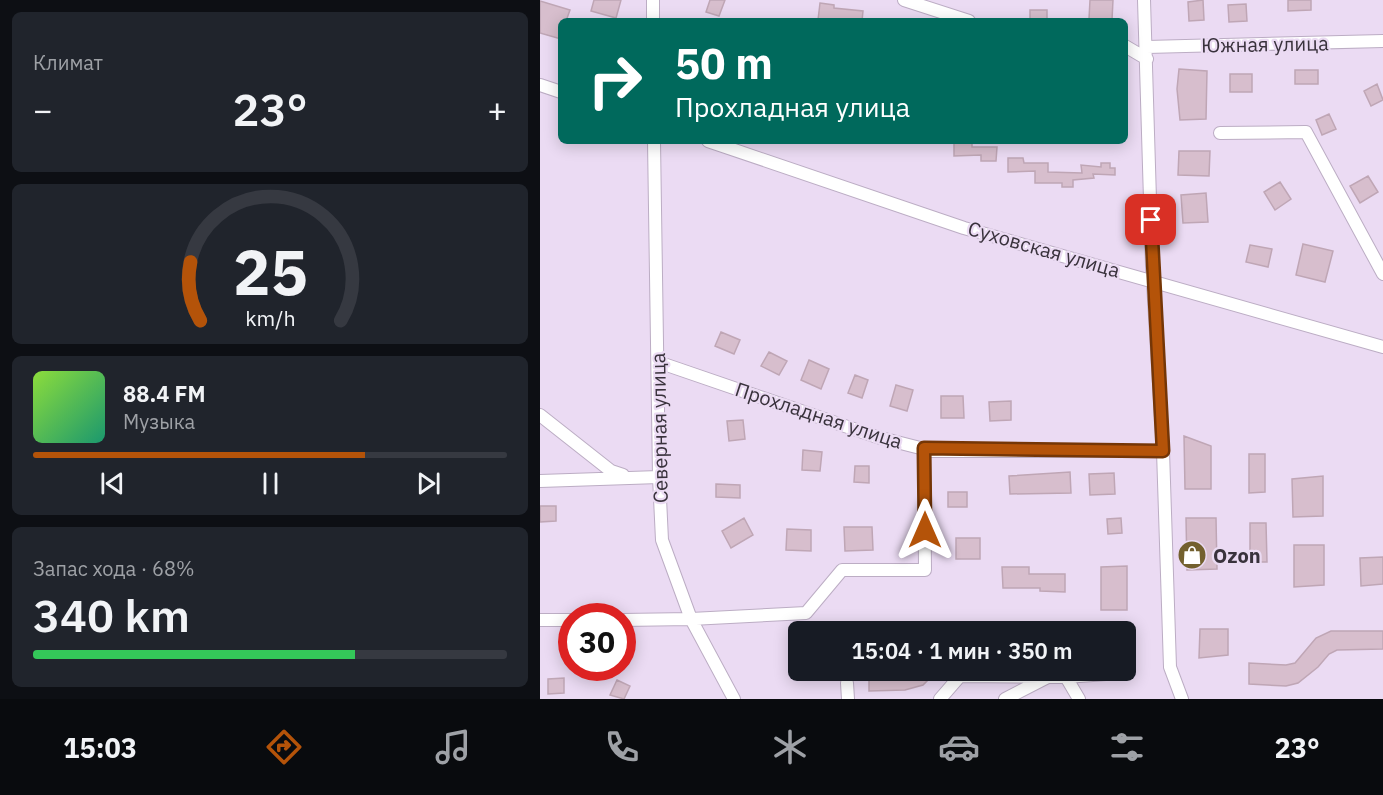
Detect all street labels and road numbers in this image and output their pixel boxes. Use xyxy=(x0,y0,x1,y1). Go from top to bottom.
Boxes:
street label: Южная улица xyxy=(1201,29,1329,59)
street label: Суховская улица xyxy=(965,214,1123,284)
street label: Северная улица xyxy=(644,352,674,503)
street label: Прохладная улица xyxy=(732,375,906,455)

